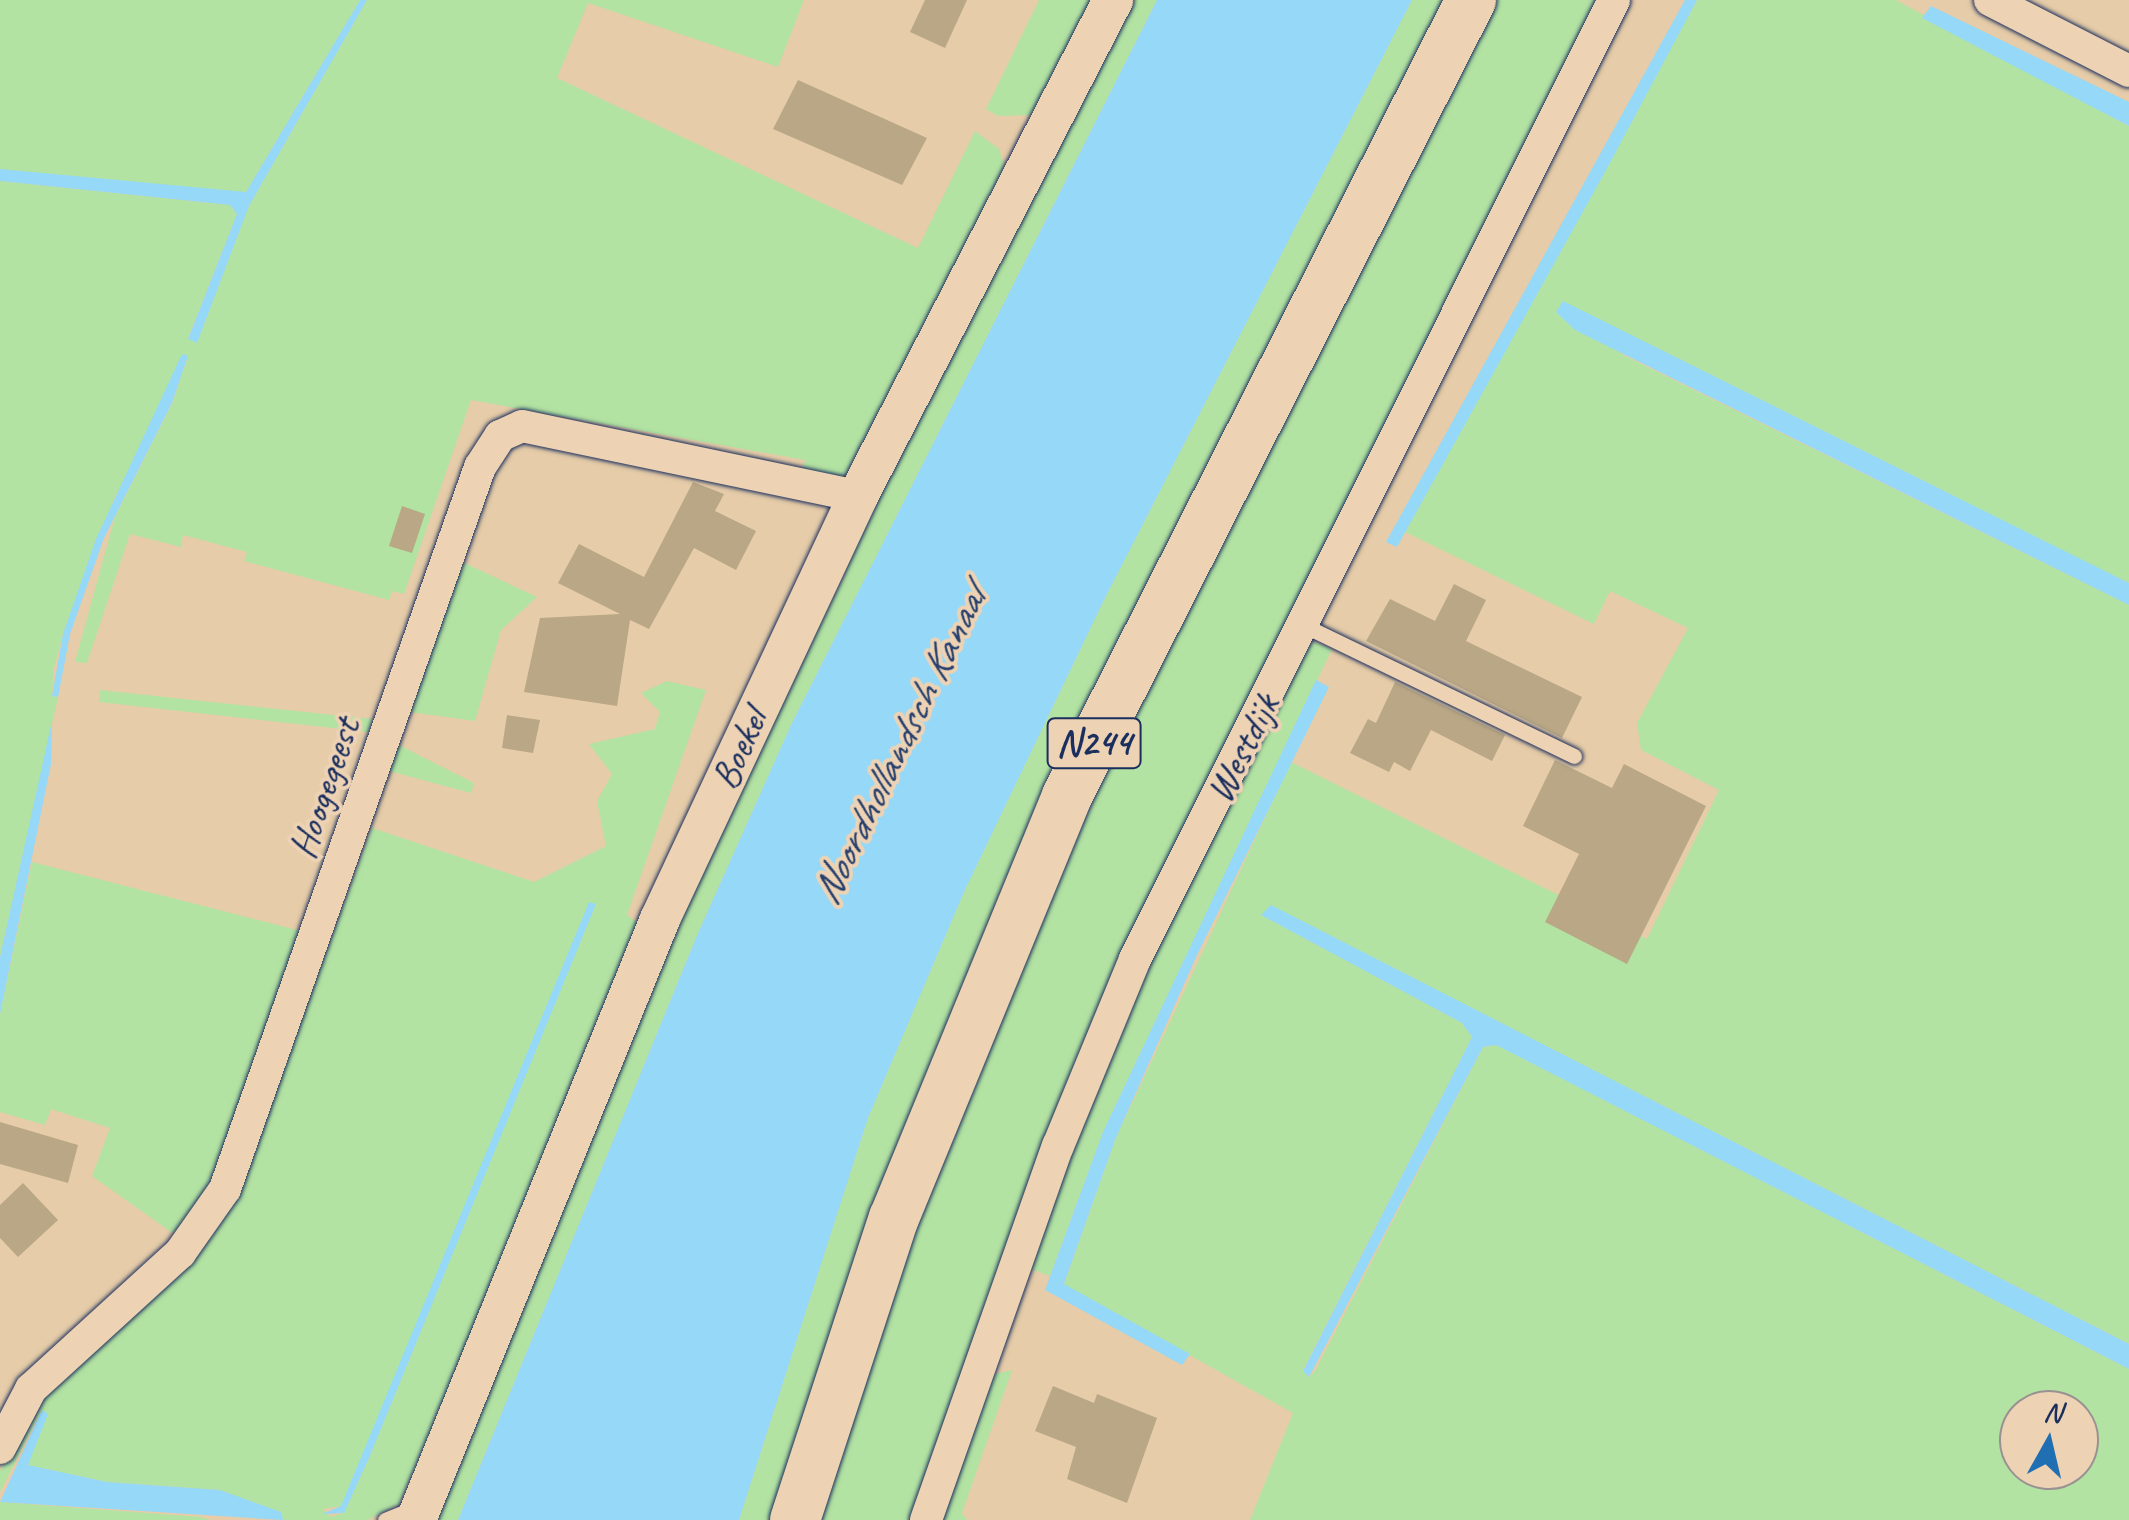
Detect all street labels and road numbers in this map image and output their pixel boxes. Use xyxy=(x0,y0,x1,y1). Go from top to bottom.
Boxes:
street label: Westdijk xyxy=(1195,686,1289,810)
street label: Boekel xyxy=(700,702,778,796)
road number: N244 xyxy=(1046,710,1142,776)
street label: Hoogegeest xyxy=(278,712,370,864)

